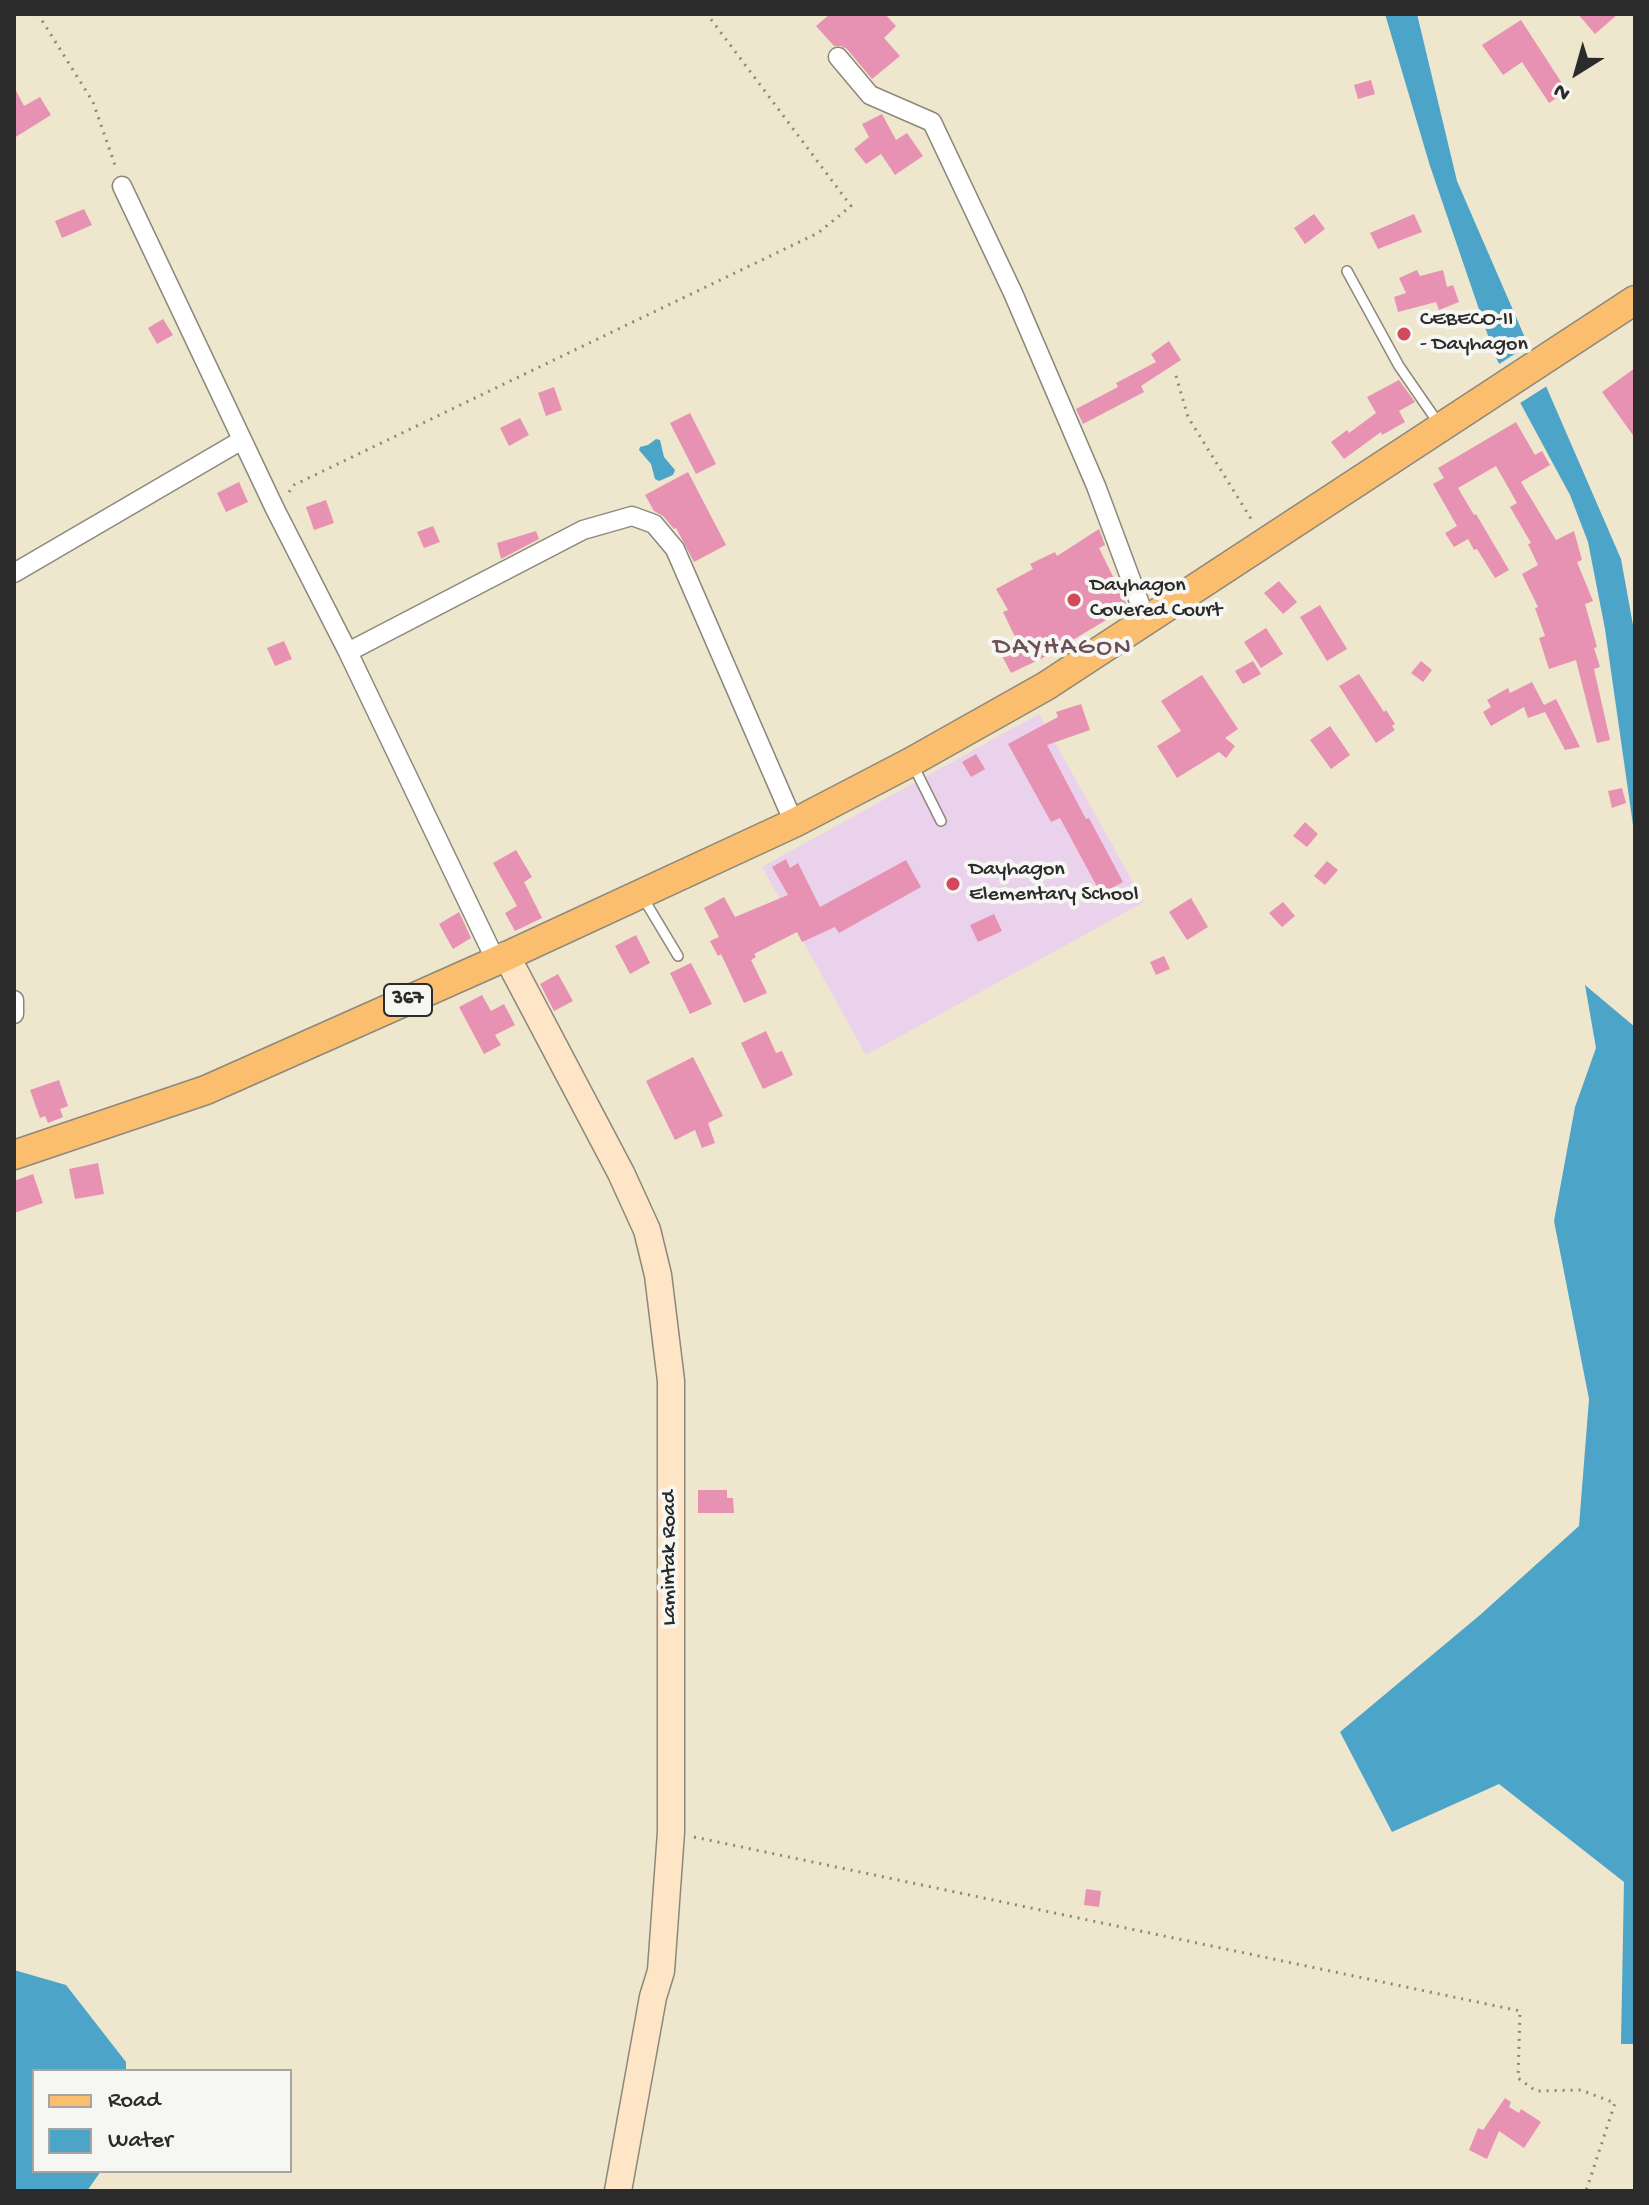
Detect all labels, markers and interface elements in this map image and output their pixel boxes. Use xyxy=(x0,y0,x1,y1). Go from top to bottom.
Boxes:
north arrow xyxy=(1537,32,1617,112)
text: N xyxy=(1549,76,1576,106)
place label: CEBECO-II - Dayhagon xyxy=(1420,308,1528,360)
marker: CEBECO-II - Dayhagon xyxy=(1395,325,1413,343)
place label: Dayhagon Covered Court xyxy=(1090,574,1222,626)
marker: Dayhagon Covered Court xyxy=(1065,591,1083,609)
district label: DAYHAGON xyxy=(993,633,1133,665)
place label: Dayhagon Elementary School xyxy=(969,858,1139,910)
marker: Dayhagon Elementary School xyxy=(944,875,962,893)
road number: 367 xyxy=(384,984,432,1016)
street label: Lamintak Road xyxy=(658,1490,684,1626)
legend xyxy=(32,2069,292,2173)
text: Road xyxy=(108,2087,160,2116)
text: Water xyxy=(108,2127,172,2156)

